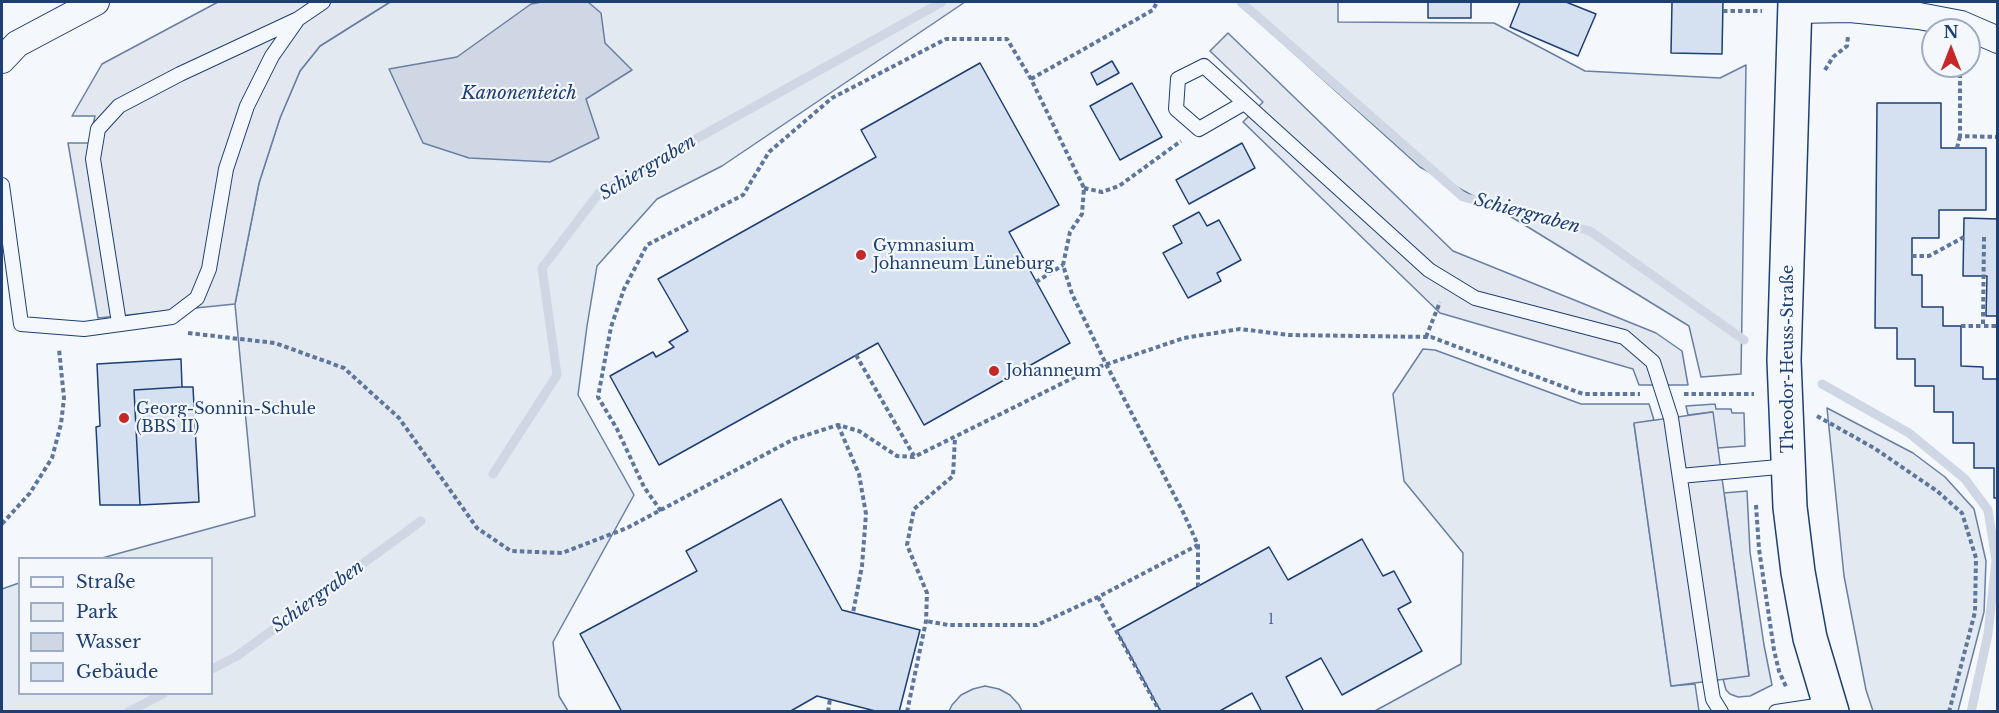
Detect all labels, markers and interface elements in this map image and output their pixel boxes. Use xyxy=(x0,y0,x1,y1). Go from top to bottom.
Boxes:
north arrow xyxy=(1921,18,1981,78)
text: N xyxy=(1943,22,1959,42)
water label: Kanonenteich xyxy=(461,83,577,105)
water label: Schiergraben xyxy=(596,131,700,205)
water label: Schiergraben xyxy=(1472,189,1582,239)
place label: Gymnasium Johanneum Lüneburg xyxy=(873,236,1054,274)
marker: Gymnasium Johanneum Lüneburg xyxy=(854,248,868,262)
street label: Theodor-Heuss-Straße xyxy=(1778,265,1798,453)
place label: Johanneum xyxy=(1006,361,1101,381)
marker: Johanneum xyxy=(987,364,1001,378)
place label: Georg-Sonnin-Schule (BBS II) xyxy=(136,399,316,437)
marker: Georg-Sonnin-Schule (BBS II) xyxy=(117,411,131,425)
water label: Schiergraben xyxy=(268,556,368,638)
legend xyxy=(18,557,213,695)
text: Straße xyxy=(76,571,136,593)
text: Park xyxy=(76,601,118,623)
house number: 1 xyxy=(1268,612,1274,628)
text: Wasser xyxy=(76,631,141,653)
text: Gebäude xyxy=(76,661,158,683)

